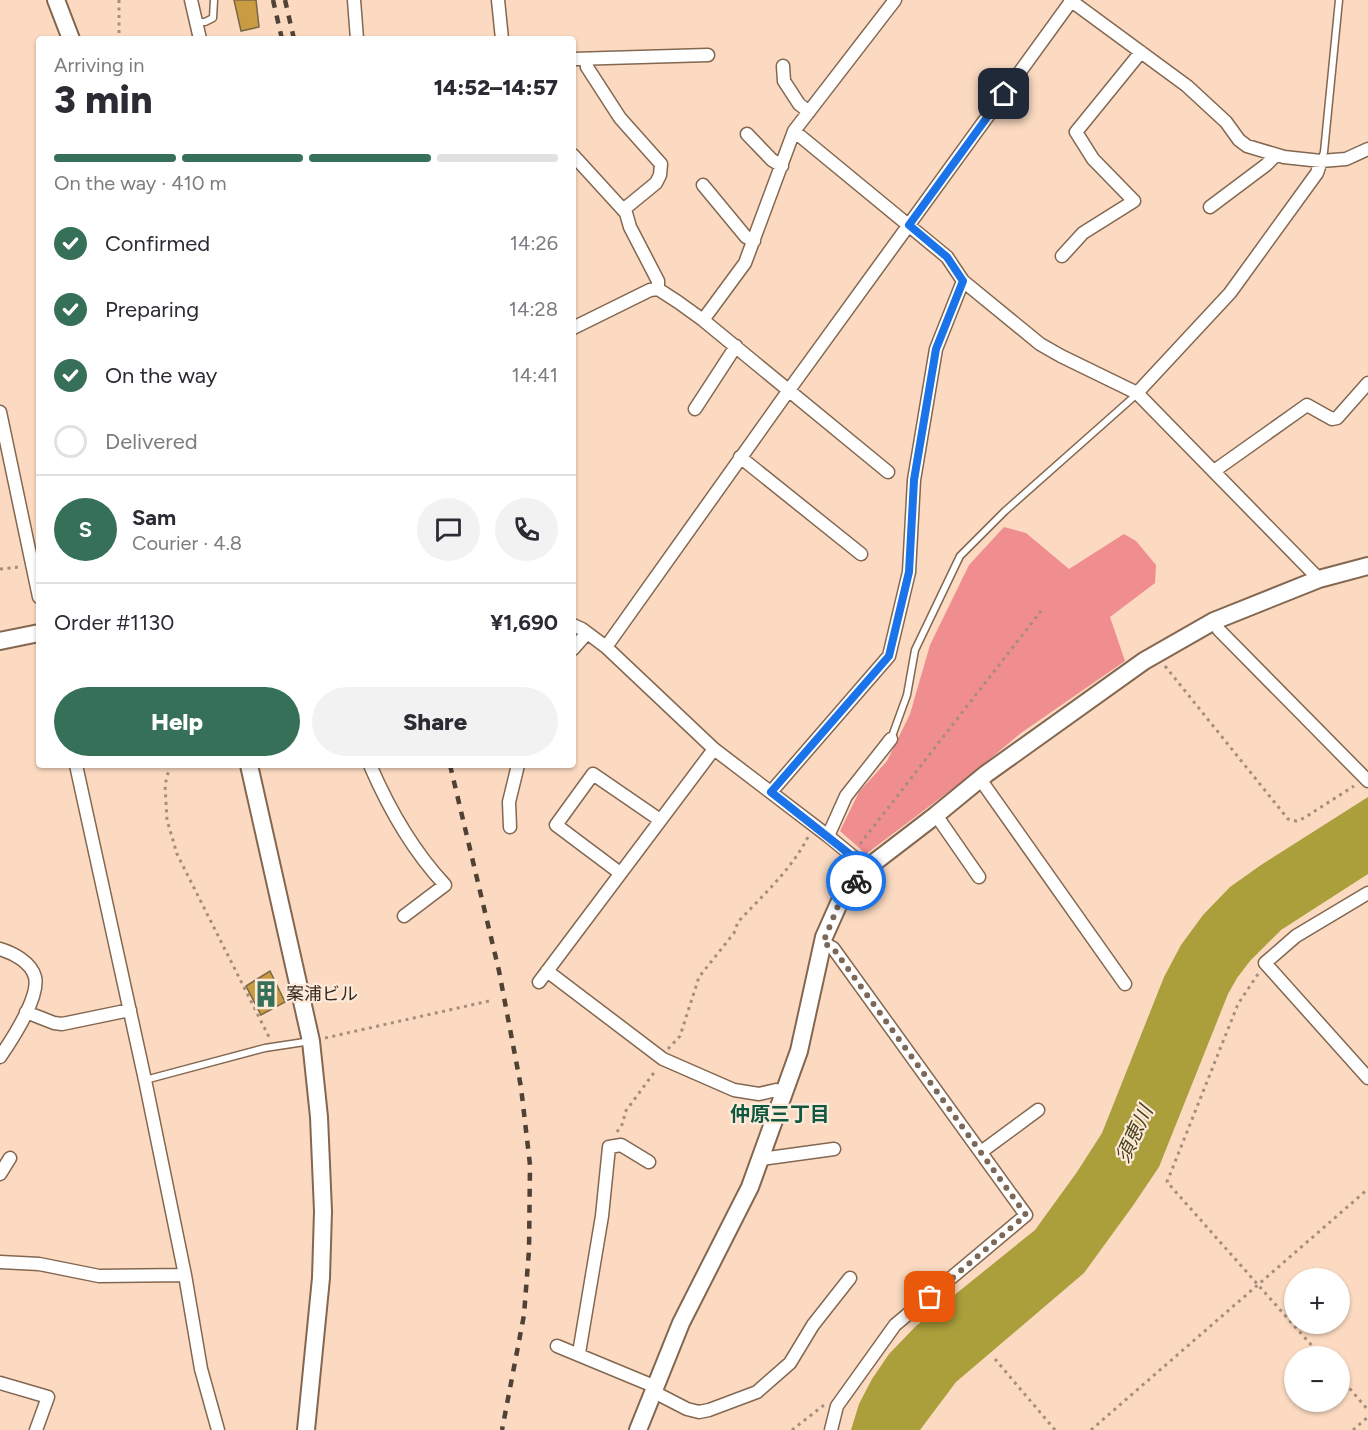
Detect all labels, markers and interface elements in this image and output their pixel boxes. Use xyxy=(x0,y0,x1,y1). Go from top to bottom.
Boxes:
text: Arriving in xyxy=(54,53,144,77)
pin xyxy=(978,68,1029,119)
text: 14:52–14:57 xyxy=(434,74,558,101)
text: 3 min xyxy=(54,76,152,123)
icon: home xyxy=(987,77,1020,110)
text: On the way · 410 m xyxy=(54,171,227,195)
icon: check xyxy=(54,227,87,260)
text: Confirmed xyxy=(105,230,210,257)
text: 14:26 xyxy=(510,231,558,255)
icon: check xyxy=(54,293,87,326)
text: Preparing xyxy=(105,296,199,323)
text: 14:28 xyxy=(509,297,558,321)
icon: check xyxy=(54,359,87,392)
text: On the way xyxy=(105,362,217,389)
text: 14:41 xyxy=(512,363,558,387)
text: Delivered xyxy=(105,428,198,455)
button: chat xyxy=(417,498,480,561)
button: phone xyxy=(495,498,558,561)
text: Sam xyxy=(132,504,176,531)
text: S xyxy=(79,516,92,543)
text: Courier · 4.8 xyxy=(132,531,242,555)
text: Order #1130 xyxy=(54,609,174,636)
text: ¥1,690 xyxy=(490,609,558,636)
button: Help xyxy=(54,687,300,756)
button: Share xyxy=(312,687,558,756)
courier xyxy=(826,851,886,911)
icon: bike xyxy=(840,865,873,898)
building icon: 案浦ビル xyxy=(251,979,281,1009)
place label: 案浦ビル xyxy=(286,983,358,1005)
water label: 須恵川 xyxy=(1110,1100,1158,1166)
district label: 仲原三丁目 xyxy=(730,1102,830,1126)
map controls xyxy=(1284,1268,1350,1412)
button: + xyxy=(1284,1268,1350,1334)
pin xyxy=(904,1271,955,1322)
icon: bag xyxy=(913,1280,946,1313)
button: − xyxy=(1284,1346,1350,1412)

